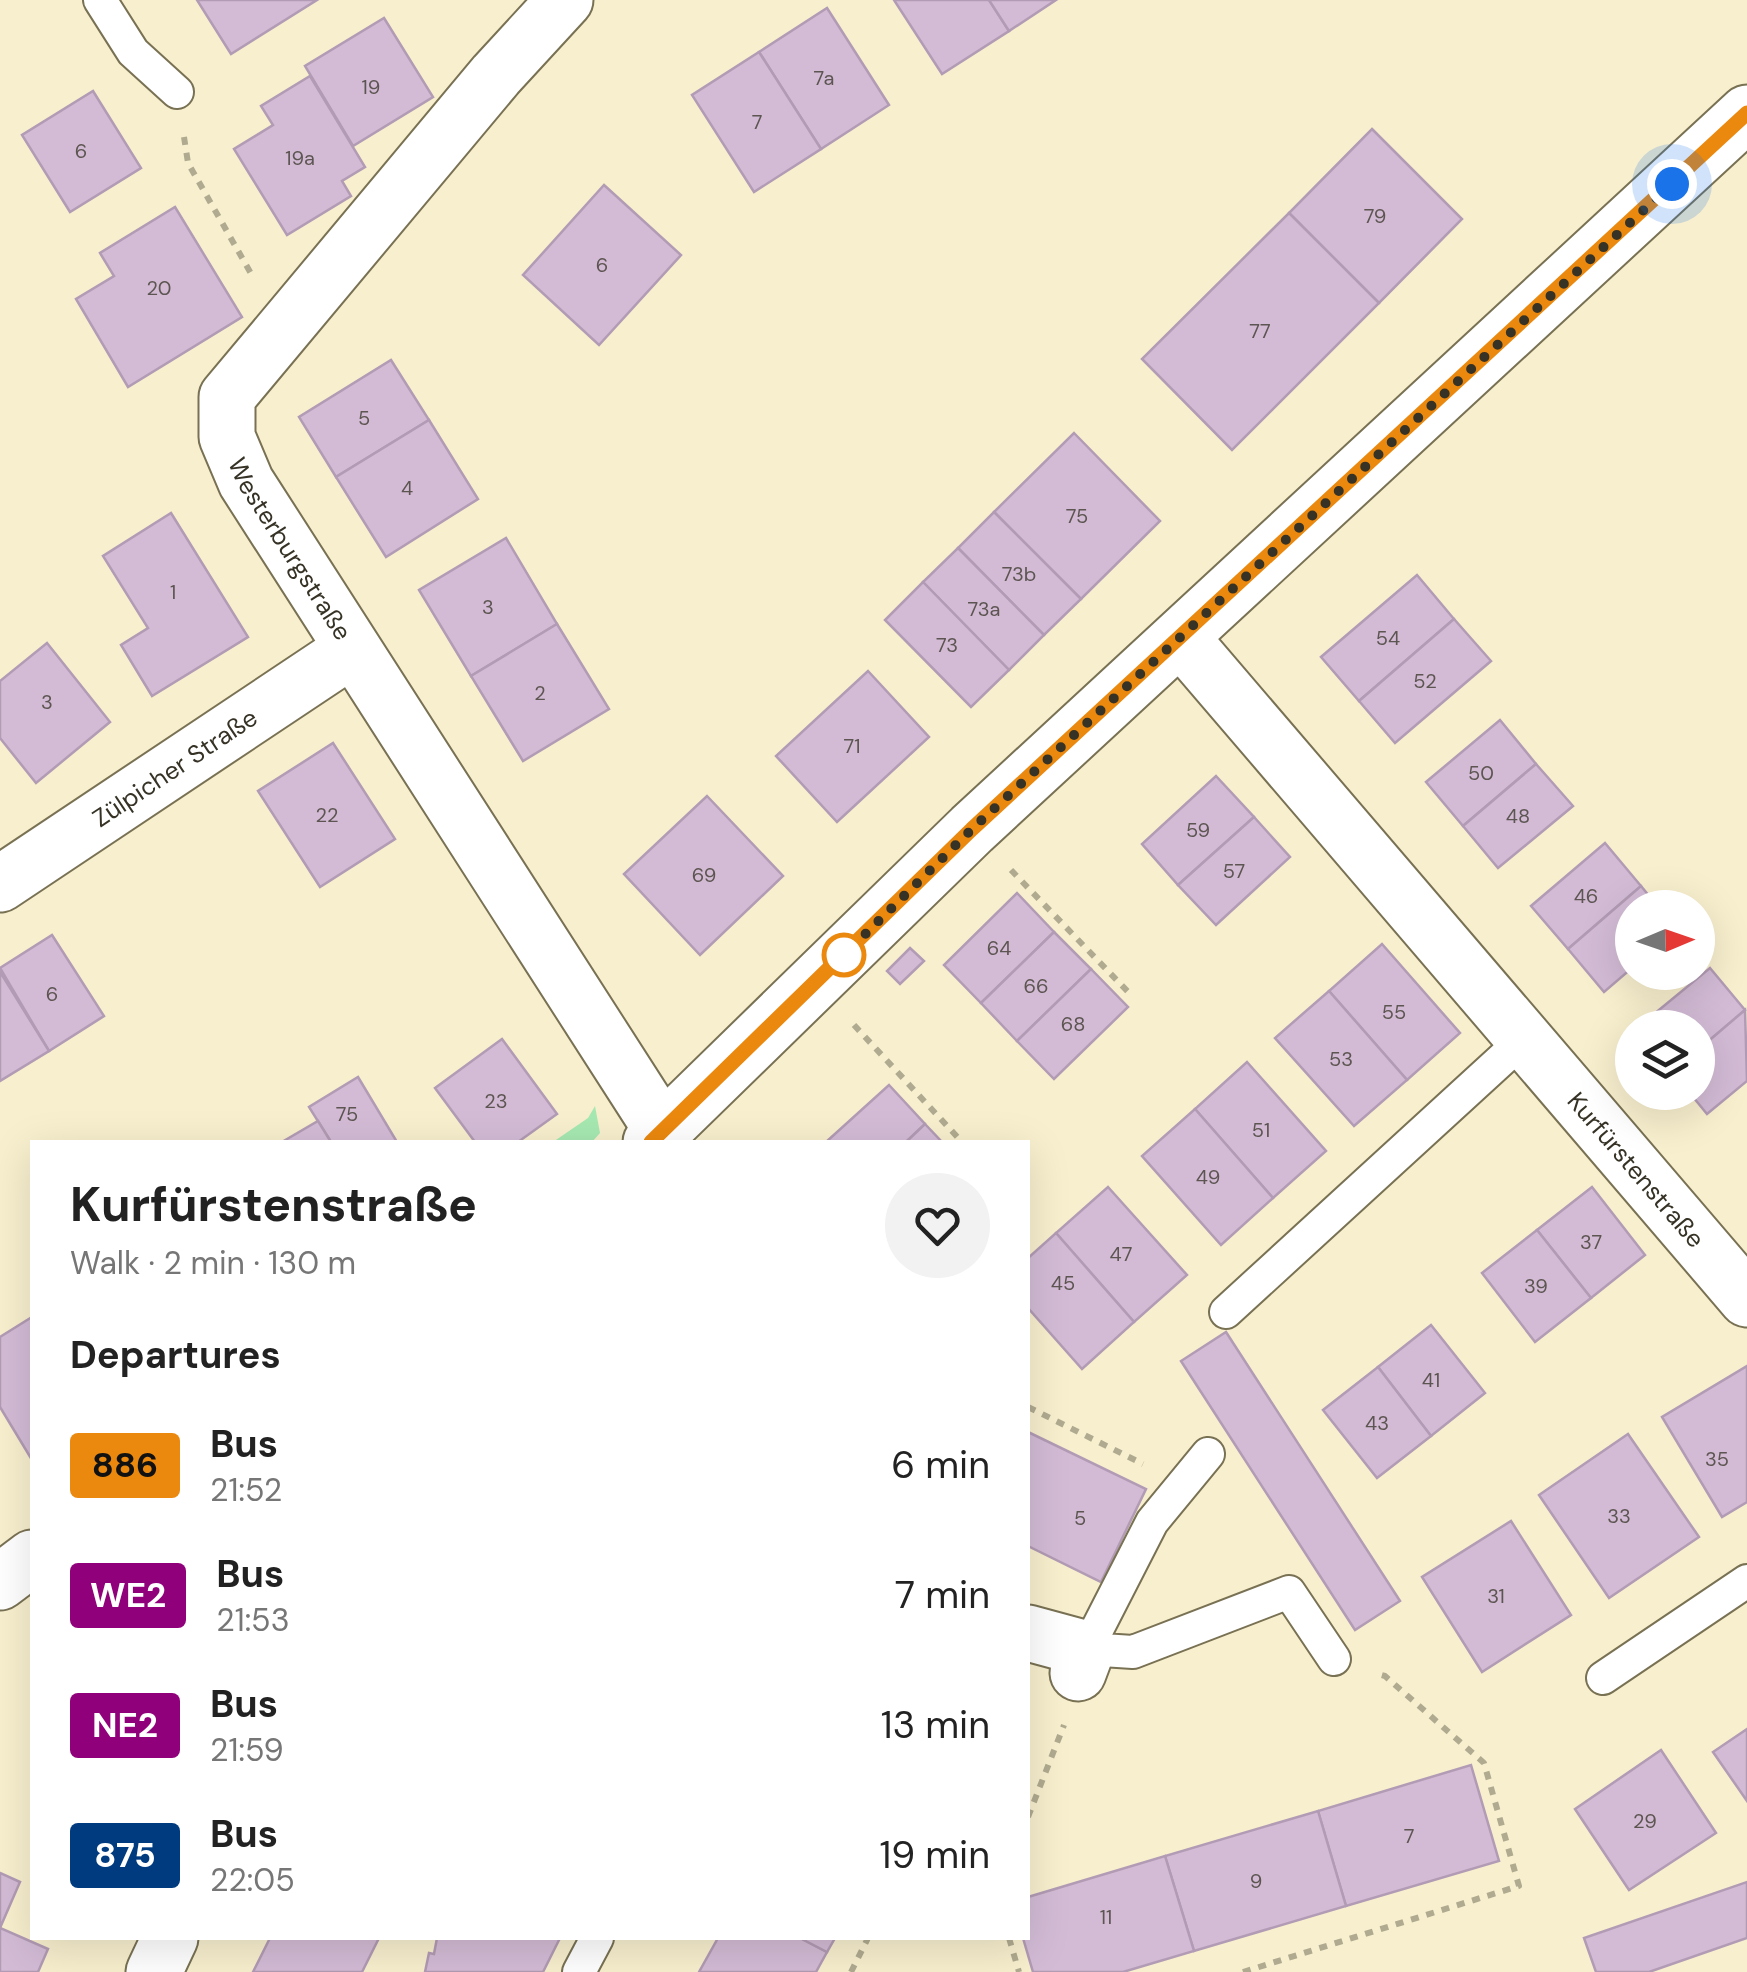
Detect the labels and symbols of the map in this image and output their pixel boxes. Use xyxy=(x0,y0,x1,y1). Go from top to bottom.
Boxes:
house number: 7a xyxy=(814,65,834,91)
house number: 19 xyxy=(362,74,380,100)
house number: 7 xyxy=(752,109,762,135)
house number: 6 xyxy=(75,138,87,164)
house number: 19a xyxy=(285,145,315,171)
your location xyxy=(1647,159,1697,209)
house number: 79 xyxy=(1364,203,1386,229)
house number: 6 xyxy=(596,252,608,278)
house number: 20 xyxy=(147,275,172,301)
house number: 77 xyxy=(1249,318,1271,344)
house number: 5 xyxy=(358,405,370,431)
street label: Westerburgstraße xyxy=(220,452,359,647)
house number: 4 xyxy=(401,475,413,501)
house number: 75 xyxy=(1066,503,1088,529)
house number: 73b xyxy=(1002,561,1036,587)
house number: 1 xyxy=(170,579,176,605)
house number: 3 xyxy=(482,594,494,620)
house number: 73a xyxy=(968,596,1000,622)
house number: 54 xyxy=(1376,625,1400,651)
house number: 73 xyxy=(936,632,958,658)
house number: 52 xyxy=(1413,668,1437,694)
house number: 2 xyxy=(534,680,546,706)
house number: 3 xyxy=(41,689,53,715)
street label: Zülpicher Straße xyxy=(86,701,264,835)
house number: 71 xyxy=(844,733,861,759)
house number: 50 xyxy=(1468,760,1494,786)
house number: 22 xyxy=(315,802,339,828)
house number: 48 xyxy=(1506,803,1530,829)
house number: 59 xyxy=(1186,817,1210,843)
house number: 57 xyxy=(1223,858,1245,884)
house number: 69 xyxy=(692,862,716,888)
house number: 46 xyxy=(1574,883,1598,909)
north arrow xyxy=(1615,890,1715,990)
unlabelled marker xyxy=(823,934,865,976)
house number: 64 xyxy=(987,935,1011,961)
house number: 66 xyxy=(1023,973,1049,999)
house number: 6 xyxy=(46,981,58,1007)
house number: 55 xyxy=(1382,999,1406,1025)
house number: 68 xyxy=(1061,1011,1085,1037)
house number: 53 xyxy=(1329,1046,1353,1072)
street label: Kurfürstenstraße xyxy=(1560,1085,1712,1255)
house number: 23 xyxy=(484,1088,508,1114)
house number: 75 xyxy=(336,1101,358,1127)
house number: 51 xyxy=(1252,1117,1270,1143)
house number: 49 xyxy=(1196,1164,1220,1190)
house number: 37 xyxy=(1580,1229,1602,1255)
house number: 47 xyxy=(1110,1241,1132,1267)
house number: 45 xyxy=(1051,1270,1075,1296)
house number: 39 xyxy=(1524,1273,1548,1299)
house number: 41 xyxy=(1422,1367,1440,1393)
house number: 43 xyxy=(1365,1410,1389,1436)
house number: 35 xyxy=(1705,1446,1729,1472)
house number: 33 xyxy=(1607,1503,1631,1529)
house number: 5 xyxy=(1074,1505,1086,1531)
house number: 31 xyxy=(1487,1583,1505,1609)
house number: 29 xyxy=(1633,1808,1657,1834)
house number: 7 xyxy=(1404,1823,1414,1849)
house number: 9 xyxy=(1250,1868,1262,1894)
house number: 11 xyxy=(1100,1904,1112,1930)

